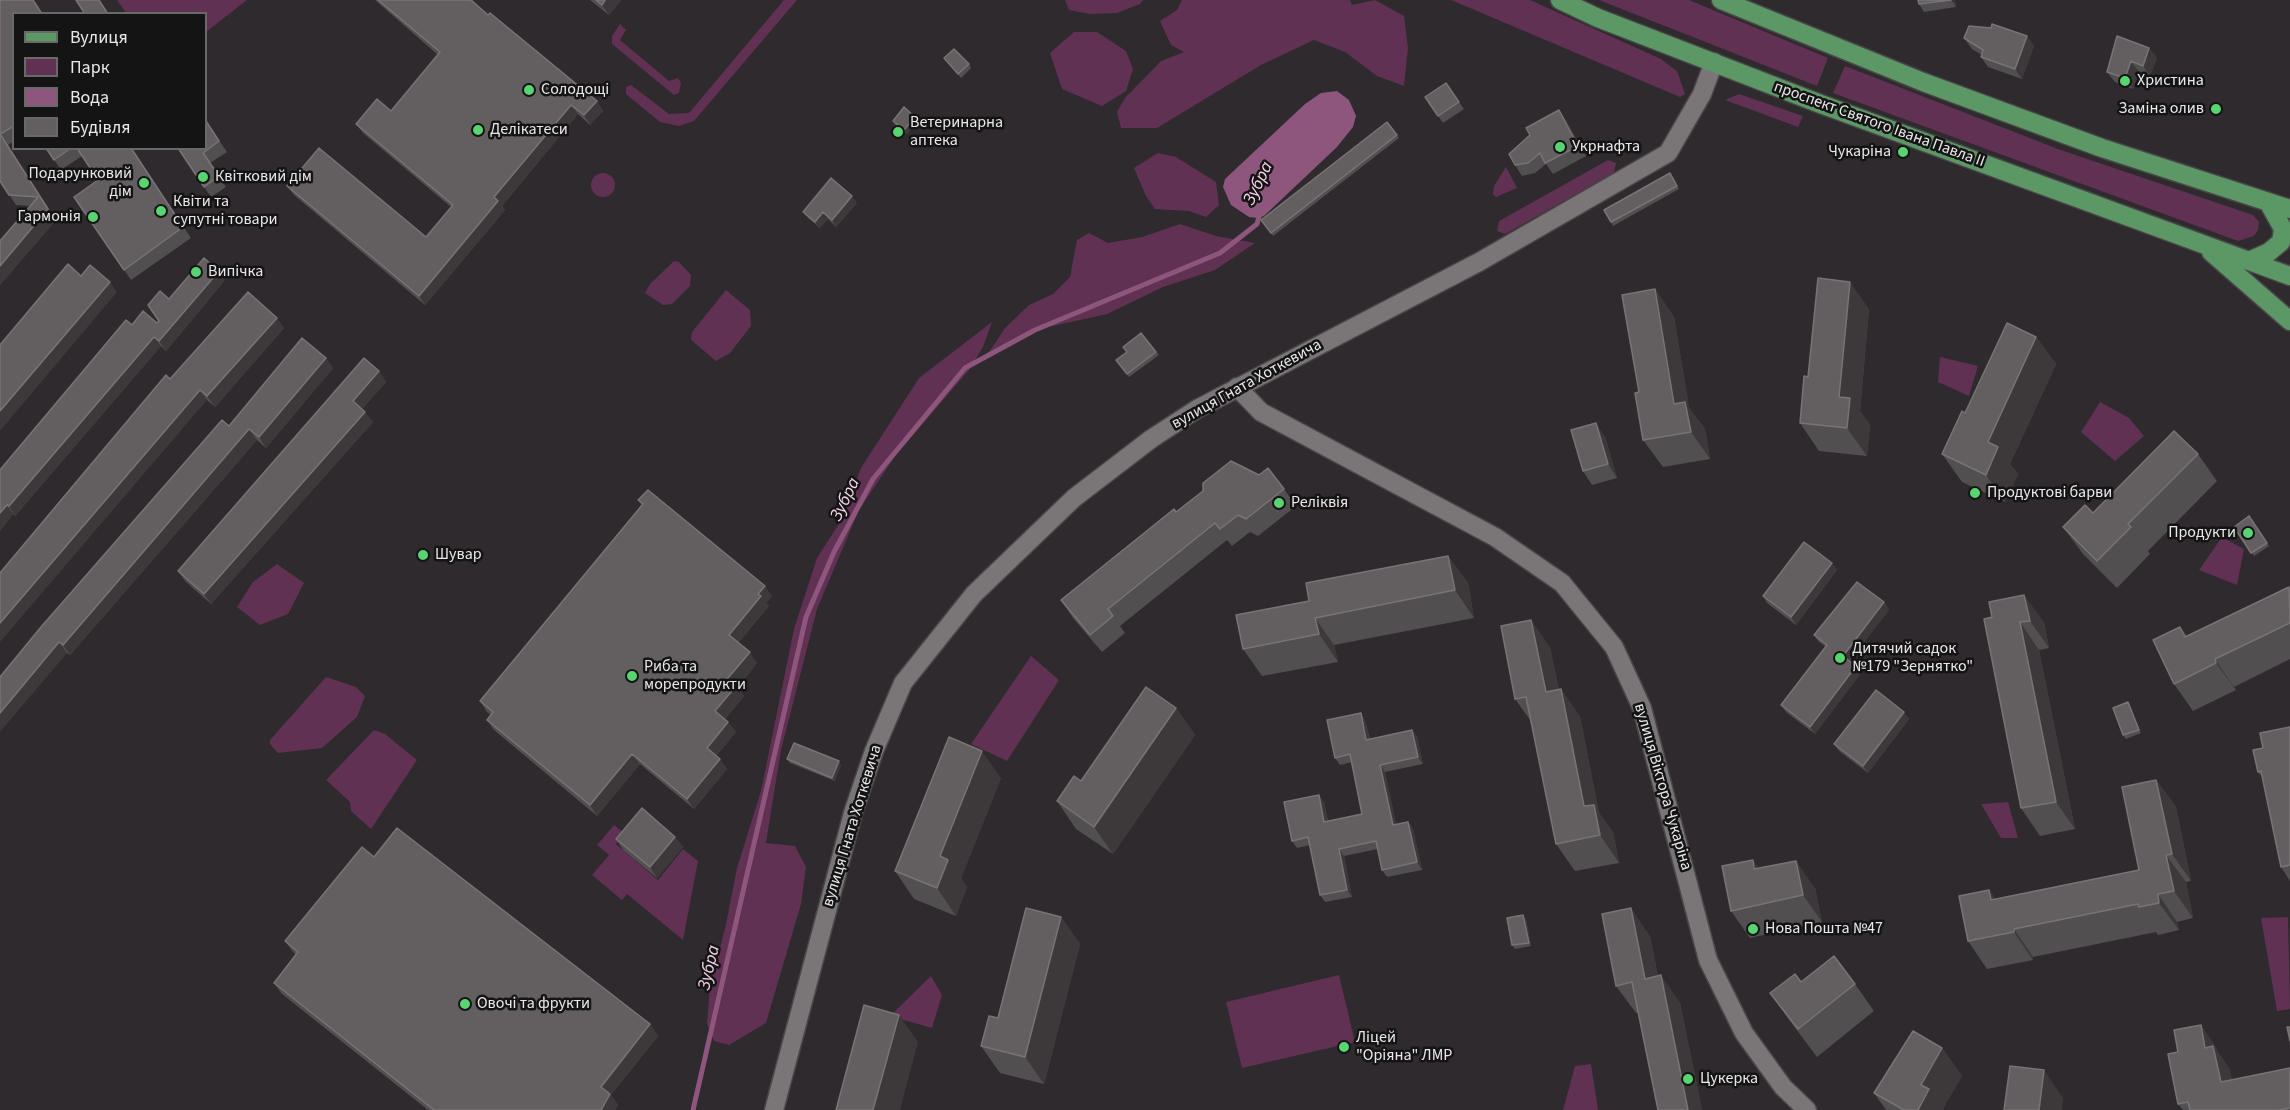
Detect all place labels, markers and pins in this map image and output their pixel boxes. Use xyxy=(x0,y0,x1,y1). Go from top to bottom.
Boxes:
place label: Христина xyxy=(2137,71,2204,91)
marker: Христина xyxy=(2118,74,2132,88)
place label: Солодощі xyxy=(541,80,609,100)
marker: Солодощі xyxy=(522,83,536,97)
place label: Заміна олив xyxy=(2118,99,2204,119)
marker: Заміна олив xyxy=(2209,102,2223,116)
place label: Ветеринарна аптека xyxy=(910,113,1003,151)
place label: Делікатеси xyxy=(490,120,568,140)
marker: Делікатеси xyxy=(471,123,485,137)
marker: Ветеринарна аптека xyxy=(891,125,905,139)
place label: Укрнафта xyxy=(1572,137,1640,157)
marker: Укрнафта xyxy=(1553,140,1567,154)
place label: Чукаріна xyxy=(1828,142,1891,162)
marker: Чукаріна xyxy=(1896,145,1910,159)
place label: Подарунковий дім xyxy=(29,164,132,202)
place label: Квітковий дім xyxy=(215,167,312,187)
marker: Квітковий дім xyxy=(196,170,210,184)
marker: Подарунковий дім xyxy=(137,176,151,190)
place label: Квіти та супутні товари xyxy=(173,192,278,230)
marker: Квіти та супутні товари xyxy=(154,204,168,218)
place label: Гармонія xyxy=(18,207,81,227)
marker: Гармонія xyxy=(86,210,100,224)
place label: Випічка xyxy=(208,262,263,282)
marker: Випічка xyxy=(189,265,203,279)
place label: Продуктові барви xyxy=(1987,483,2112,503)
marker: Продуктові барви xyxy=(1968,486,1982,500)
place label: Реліквія xyxy=(1291,493,1348,513)
marker: Реліквія xyxy=(1272,496,1286,510)
place label: Продукти xyxy=(2168,523,2236,543)
marker: Продукти xyxy=(2241,526,2255,540)
place label: Шувар xyxy=(435,545,482,565)
marker: Шувар xyxy=(416,548,430,562)
place label: Дитячий садок №179 "Зернятко" xyxy=(1852,639,1973,677)
marker: Дитячий садок №179 "Зернятко" xyxy=(1833,651,1847,665)
place label: Риба та морепродукти xyxy=(644,657,746,695)
marker: Риба та морепродукти xyxy=(625,669,639,683)
place label: Нова Пошта №47 xyxy=(1765,919,1883,939)
marker: Нова Пошта №47 xyxy=(1746,922,1760,936)
place label: Овочі та фрукти xyxy=(477,994,590,1014)
marker: Овочі та фрукти xyxy=(458,997,472,1011)
place label: Ліцей "Оріяна" ЛМР xyxy=(1356,1028,1452,1066)
marker: Ліцей "Оріяна" ЛМР xyxy=(1337,1040,1351,1054)
place label: Цукерка xyxy=(1700,1069,1758,1089)
marker: Цукерка xyxy=(1681,1072,1695,1086)

